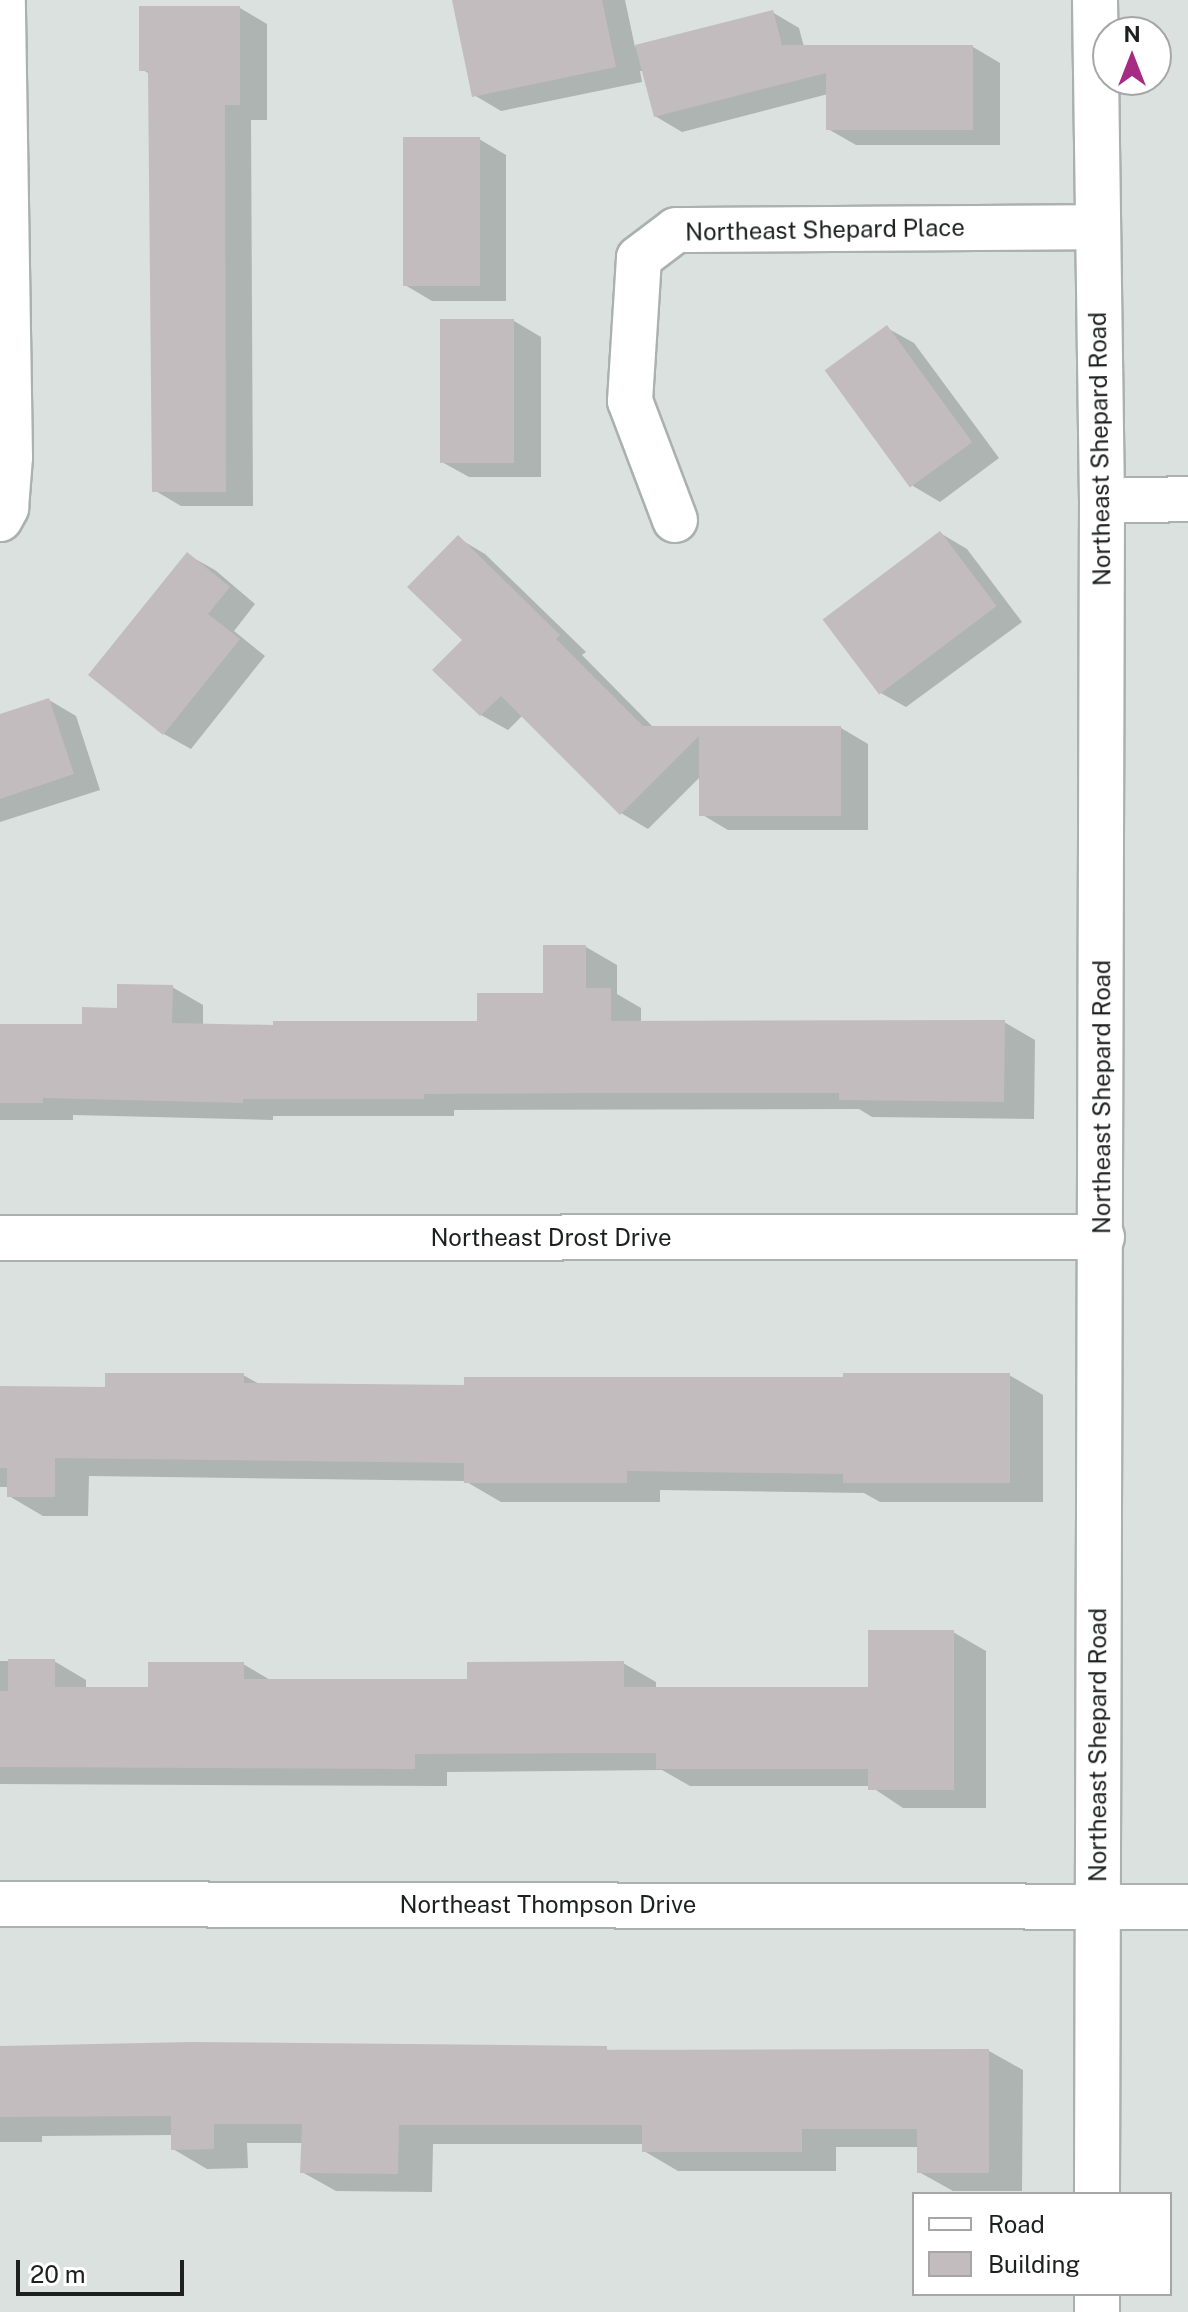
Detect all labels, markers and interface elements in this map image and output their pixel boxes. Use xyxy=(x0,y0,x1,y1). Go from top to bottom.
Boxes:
north arrow xyxy=(1092,16,1172,96)
text: N xyxy=(1123,21,1141,47)
street label: Northeast Shepard Place xyxy=(685,213,965,247)
street label: Northeast Shepard Road xyxy=(1083,312,1117,586)
street label: Northeast Shepard Road xyxy=(1088,960,1116,1234)
street label: Northeast Drost Drive xyxy=(430,1224,672,1252)
street label: Northeast Shepard Road xyxy=(1084,1608,1112,1882)
street label: Northeast Thompson Drive xyxy=(400,1891,696,1919)
legend xyxy=(912,2192,1172,2296)
text: Road xyxy=(988,2210,1045,2238)
scale bar xyxy=(20,2244,188,2294)
text: Building xyxy=(988,2250,1080,2278)
text: 20 m xyxy=(30,2260,86,2288)

